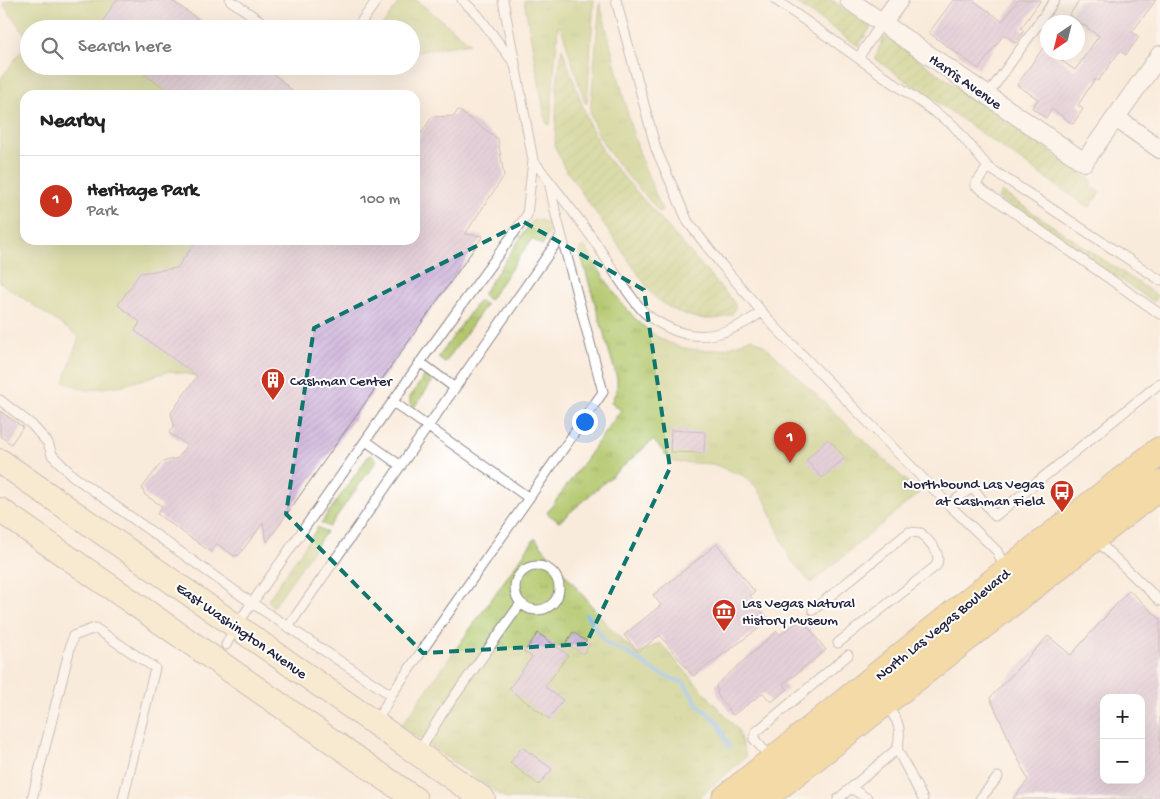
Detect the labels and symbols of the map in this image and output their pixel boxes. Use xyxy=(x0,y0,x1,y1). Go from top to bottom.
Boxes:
north arrow xyxy=(1040,15,1085,60)
street label: Harris Avenue xyxy=(925,51,1005,115)
building icon: Cashman Center xyxy=(260,367,286,401)
place label: Cashman Center xyxy=(290,373,394,391)
your location xyxy=(572,409,598,435)
pin: 1 xyxy=(774,422,806,463)
place label: Northbound Las Vegas at Cashman Field xyxy=(903,476,1045,511)
bus stop icon: Northbound Las Vegas at Cashman Field xyxy=(1049,479,1075,513)
street label: North Las Vegas Boulevard xyxy=(872,565,1015,685)
street label: East Washington Avenue xyxy=(172,579,310,684)
place label: Las Vegas Natural History Museum xyxy=(742,595,855,630)
museum icon: Las Vegas Natural History Museum xyxy=(711,598,737,632)

